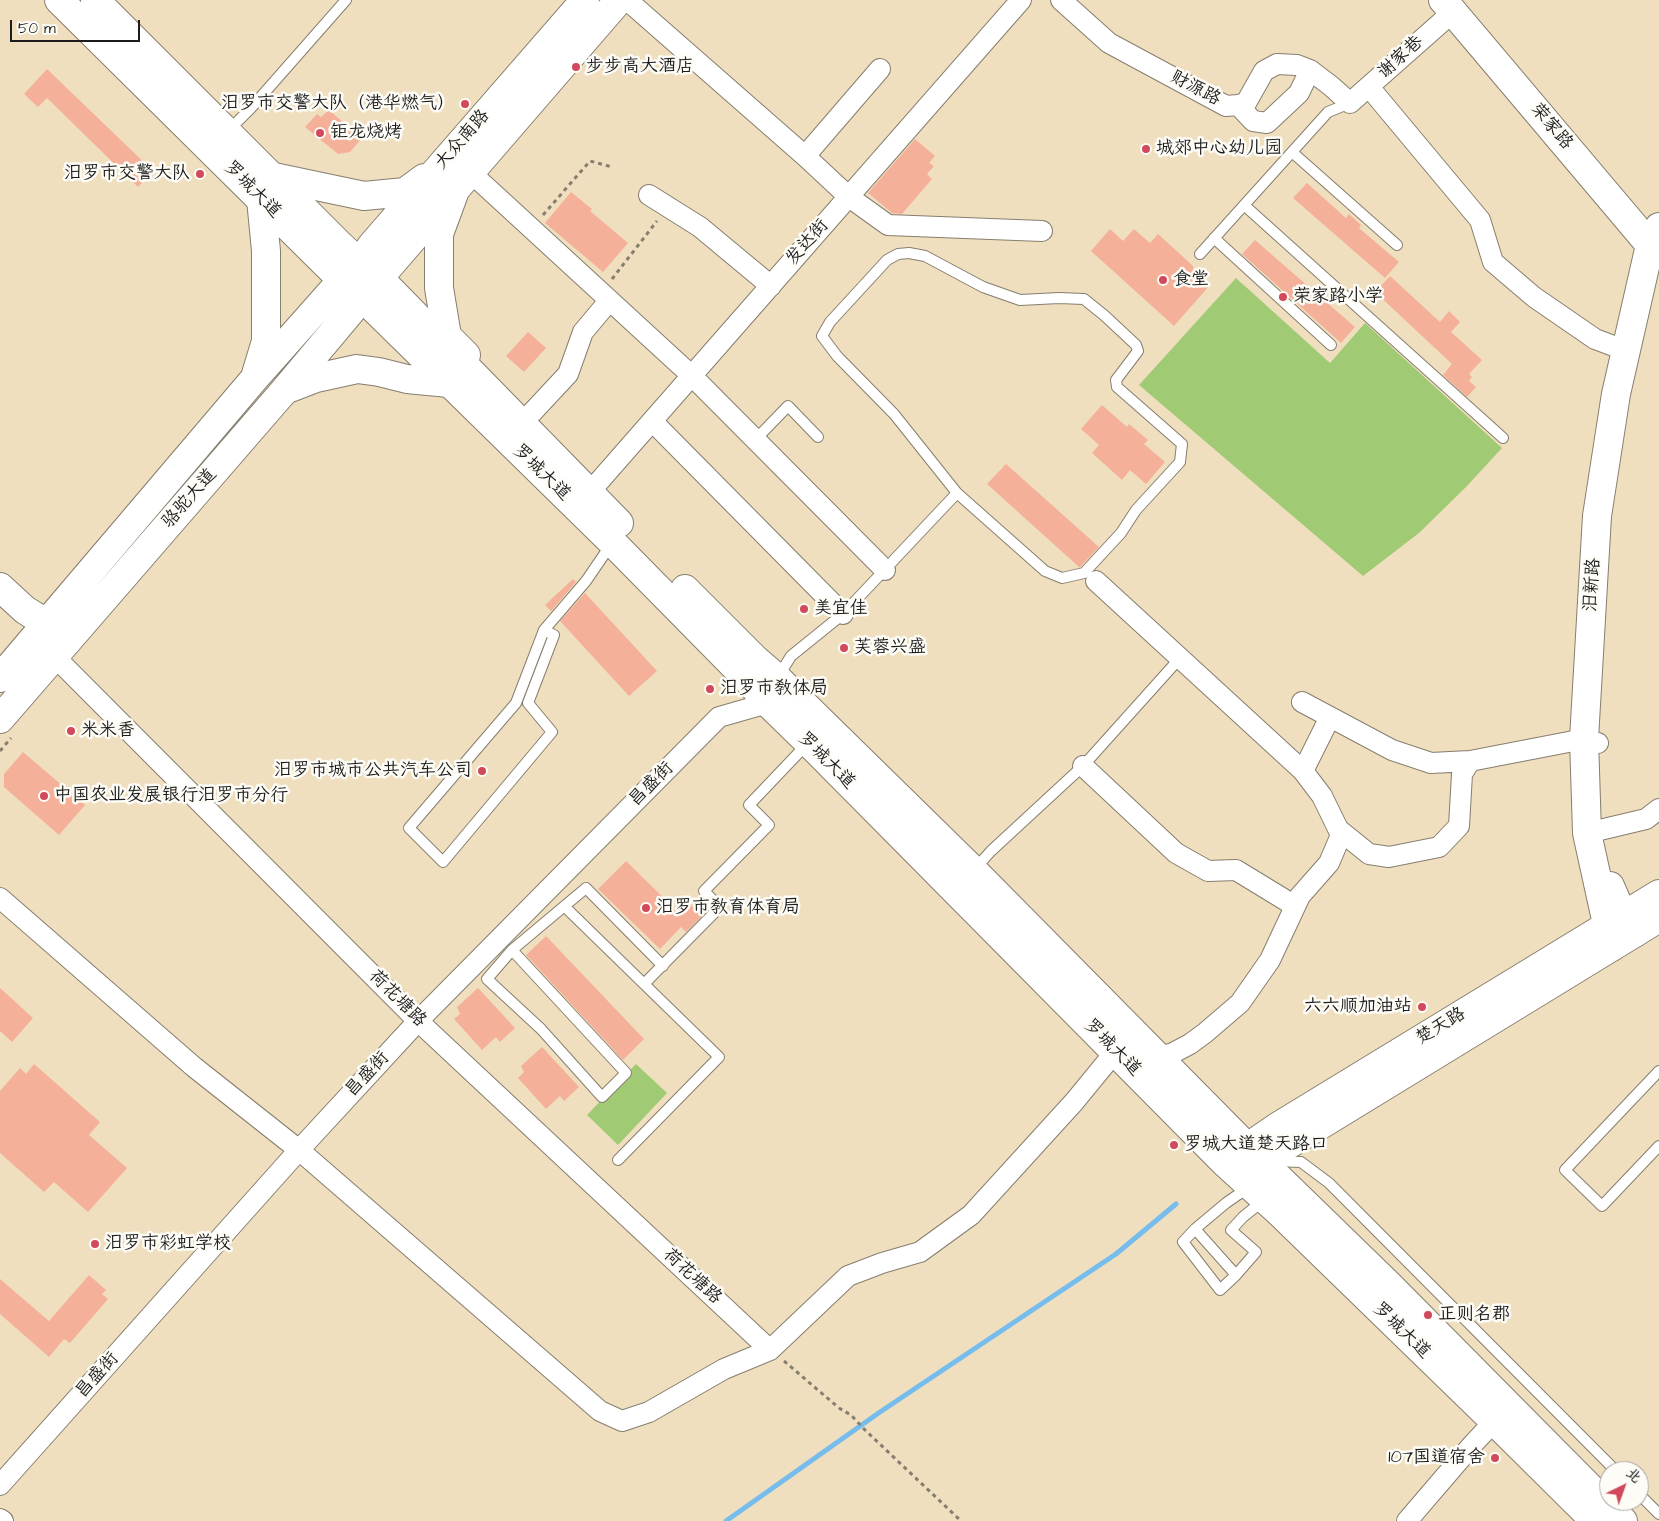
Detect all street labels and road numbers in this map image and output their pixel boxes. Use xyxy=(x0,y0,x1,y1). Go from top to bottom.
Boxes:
street label: 谢家巷 xyxy=(1374,32,1428,84)
street label: 财源路 xyxy=(1166,67,1224,111)
street label: 荣家路 xyxy=(1525,99,1577,155)
street label: 大众南路 xyxy=(431,106,495,174)
street label: 罗城大道 xyxy=(219,157,285,223)
street label: 发达街 xyxy=(782,216,834,270)
street label: 罗城大道 xyxy=(508,440,574,506)
street label: 骆驼大道 xyxy=(158,465,222,533)
street label: 汨新路 xyxy=(1580,557,1606,613)
street label: 罗城大道 xyxy=(793,728,859,794)
street label: 昌盛街 xyxy=(625,758,679,812)
street label: 荷花塘路 xyxy=(364,966,430,1032)
street label: 楚天路 xyxy=(1412,1004,1470,1050)
street label: 罗城大道 xyxy=(1079,1015,1145,1081)
street label: 昌盛街 xyxy=(342,1048,394,1102)
street label: 荷花塘路 xyxy=(658,1245,726,1309)
street label: 罗城大道 xyxy=(1368,1298,1434,1364)
street label: 昌盛街 xyxy=(72,1349,124,1403)

